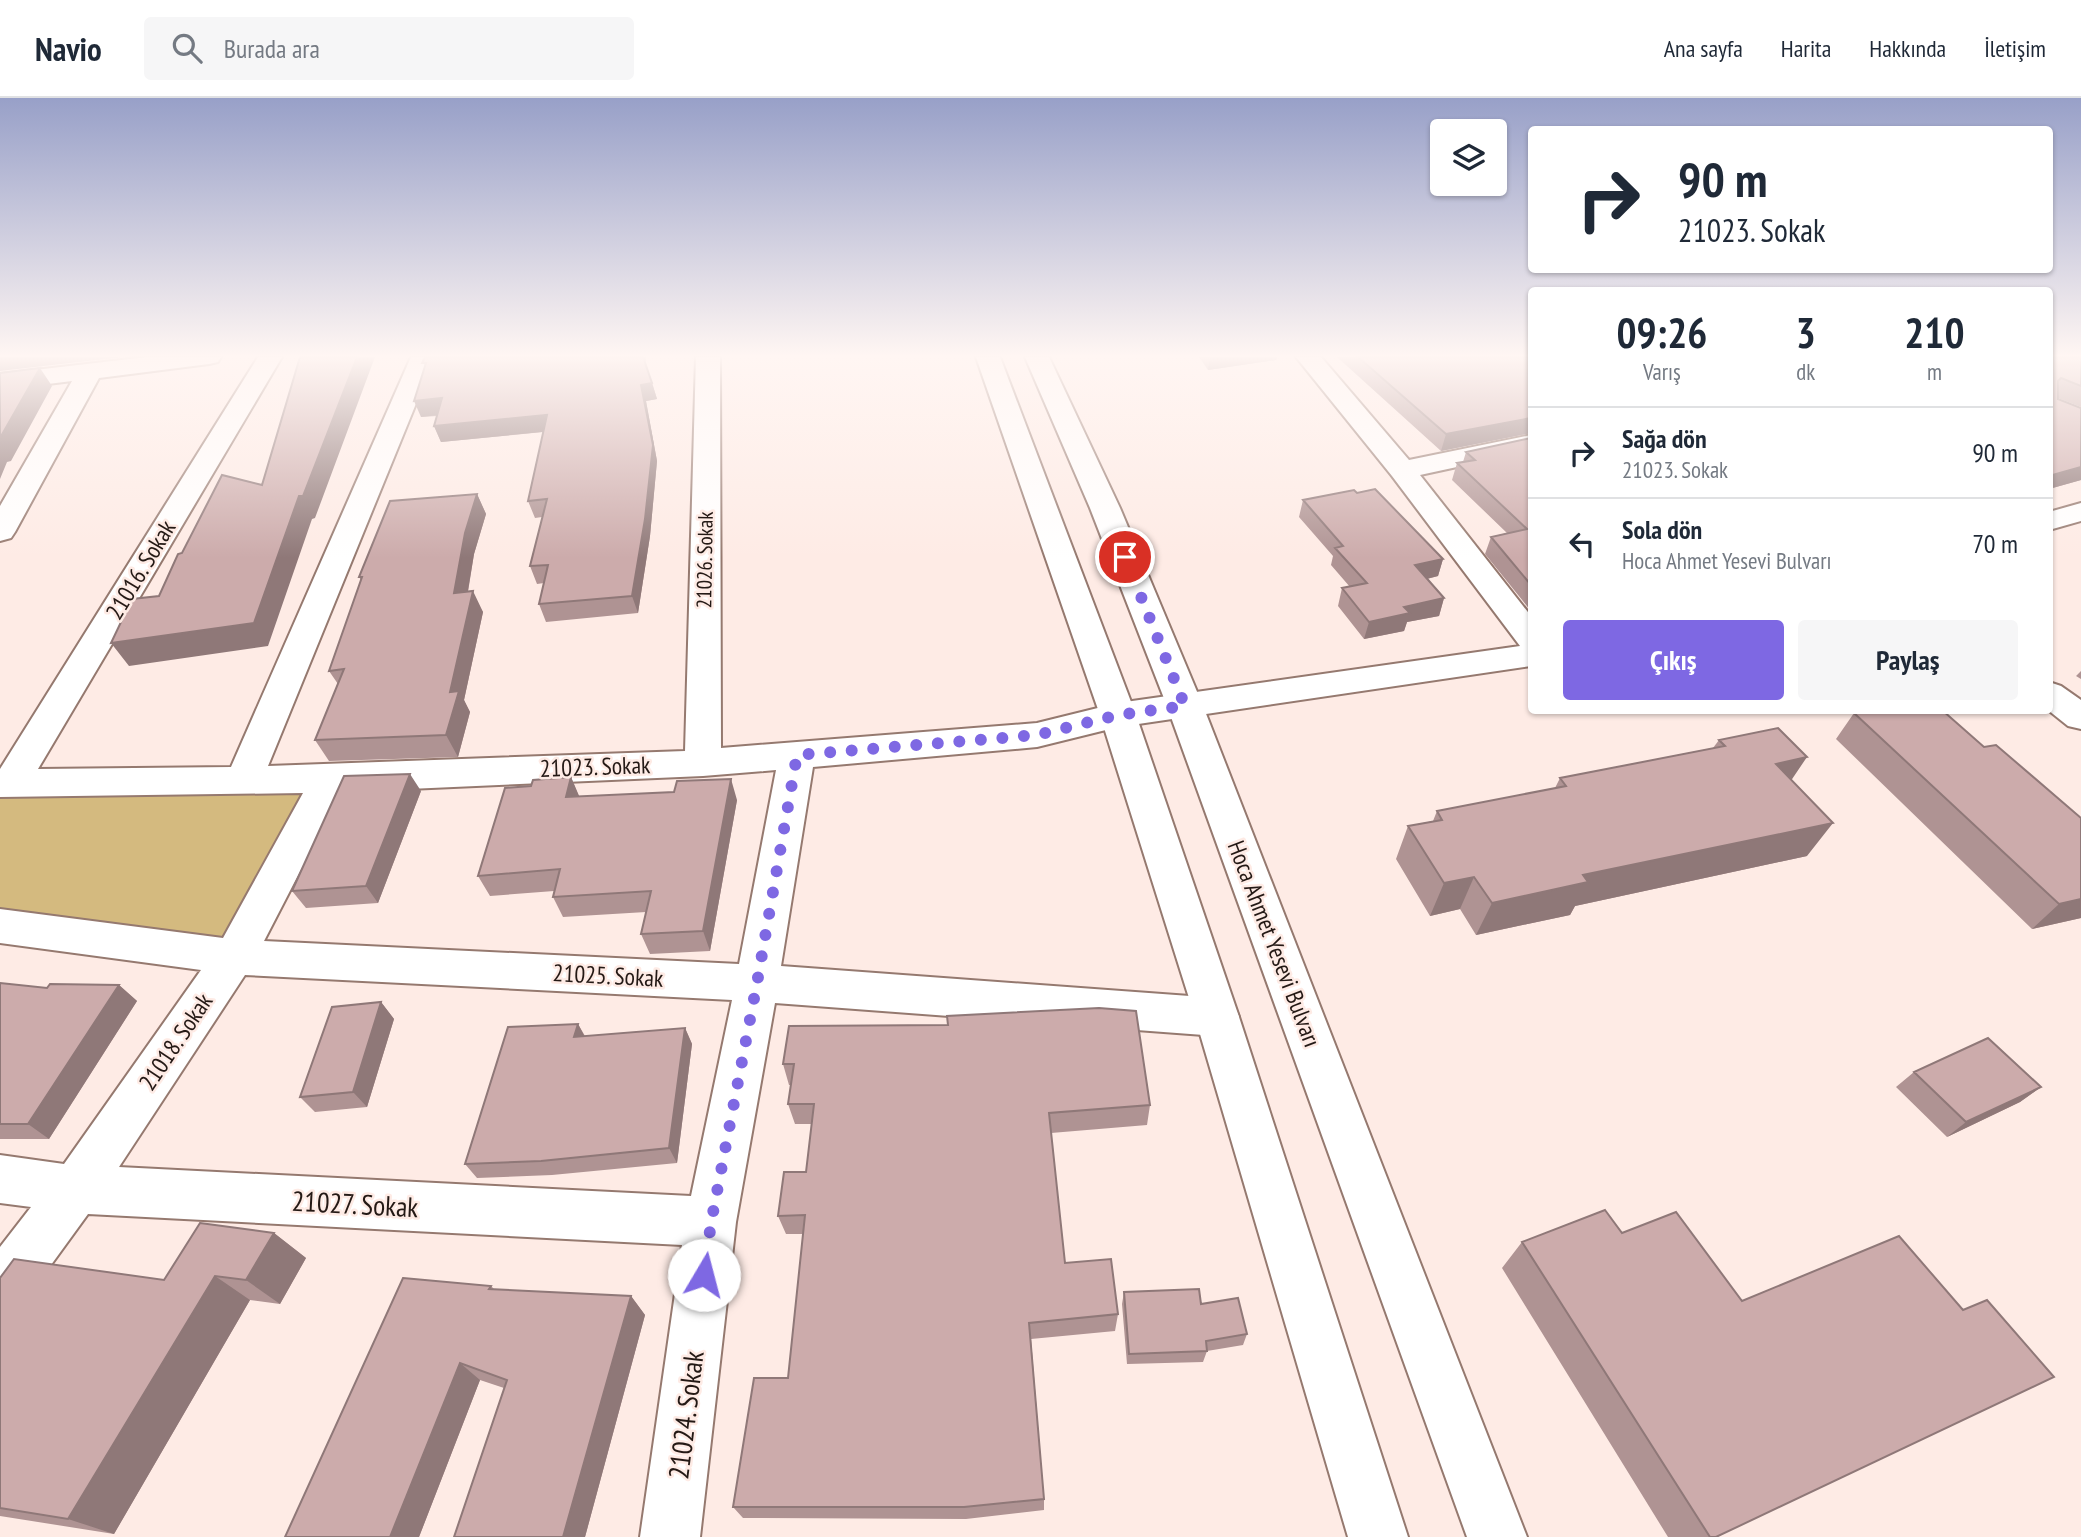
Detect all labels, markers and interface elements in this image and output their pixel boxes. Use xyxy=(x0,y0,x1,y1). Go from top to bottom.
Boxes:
search box xyxy=(144,17,634,80)
text: Navio xyxy=(35,27,102,70)
icon: search xyxy=(168,29,206,67)
text: Burada ara xyxy=(224,32,320,65)
text: Ana sayfa xyxy=(1664,33,1743,64)
text: Harita xyxy=(1781,33,1831,64)
text: Hakkında xyxy=(1869,33,1946,64)
text: İletişim xyxy=(1984,33,2046,64)
map controls xyxy=(1430,119,1507,196)
button: layers xyxy=(1430,119,1507,196)
text: 90 m xyxy=(1678,147,1767,211)
icon: right xyxy=(1563,154,1654,245)
text: 21023. Sokak xyxy=(1678,209,1826,251)
text: 09:26 xyxy=(1616,305,1707,360)
text: 3 xyxy=(1796,305,1816,360)
text: 210 xyxy=(1904,305,1965,360)
text: Varış xyxy=(1643,357,1681,386)
text: dk xyxy=(1796,357,1815,386)
text: m xyxy=(1927,357,1942,386)
text: Sağa dön xyxy=(1622,422,1707,455)
icon: right xyxy=(1563,434,1601,472)
text: 90 m xyxy=(1972,436,2018,469)
text: 21023. Sokak xyxy=(1622,455,1728,484)
street label: 21026. Sokak xyxy=(690,511,719,609)
text: Sola dön xyxy=(1622,513,1702,546)
street label: 21016. Sokak xyxy=(99,514,183,625)
icon: left xyxy=(1563,525,1601,563)
pin xyxy=(1095,527,1155,587)
text: 70 m xyxy=(1972,527,2018,560)
icon: arrive xyxy=(1106,538,1144,576)
text: Hoca Ahmet Yesevi Bulvarı xyxy=(1622,546,1832,575)
button: Çıkış xyxy=(1563,620,1784,700)
button: Paylaş xyxy=(1798,620,2018,700)
street label: 21023. Sokak xyxy=(539,749,651,784)
street label: Hoca Ahmet Yesevi Bulvarı xyxy=(1221,836,1328,1051)
street label: 21025. Sokak xyxy=(552,957,665,994)
street label: 21018. Sokak xyxy=(132,987,220,1096)
street label: 21027. Sokak xyxy=(291,1182,419,1225)
position arrow xyxy=(667,1238,741,1312)
street label: 21024. Sokak xyxy=(659,1348,712,1481)

